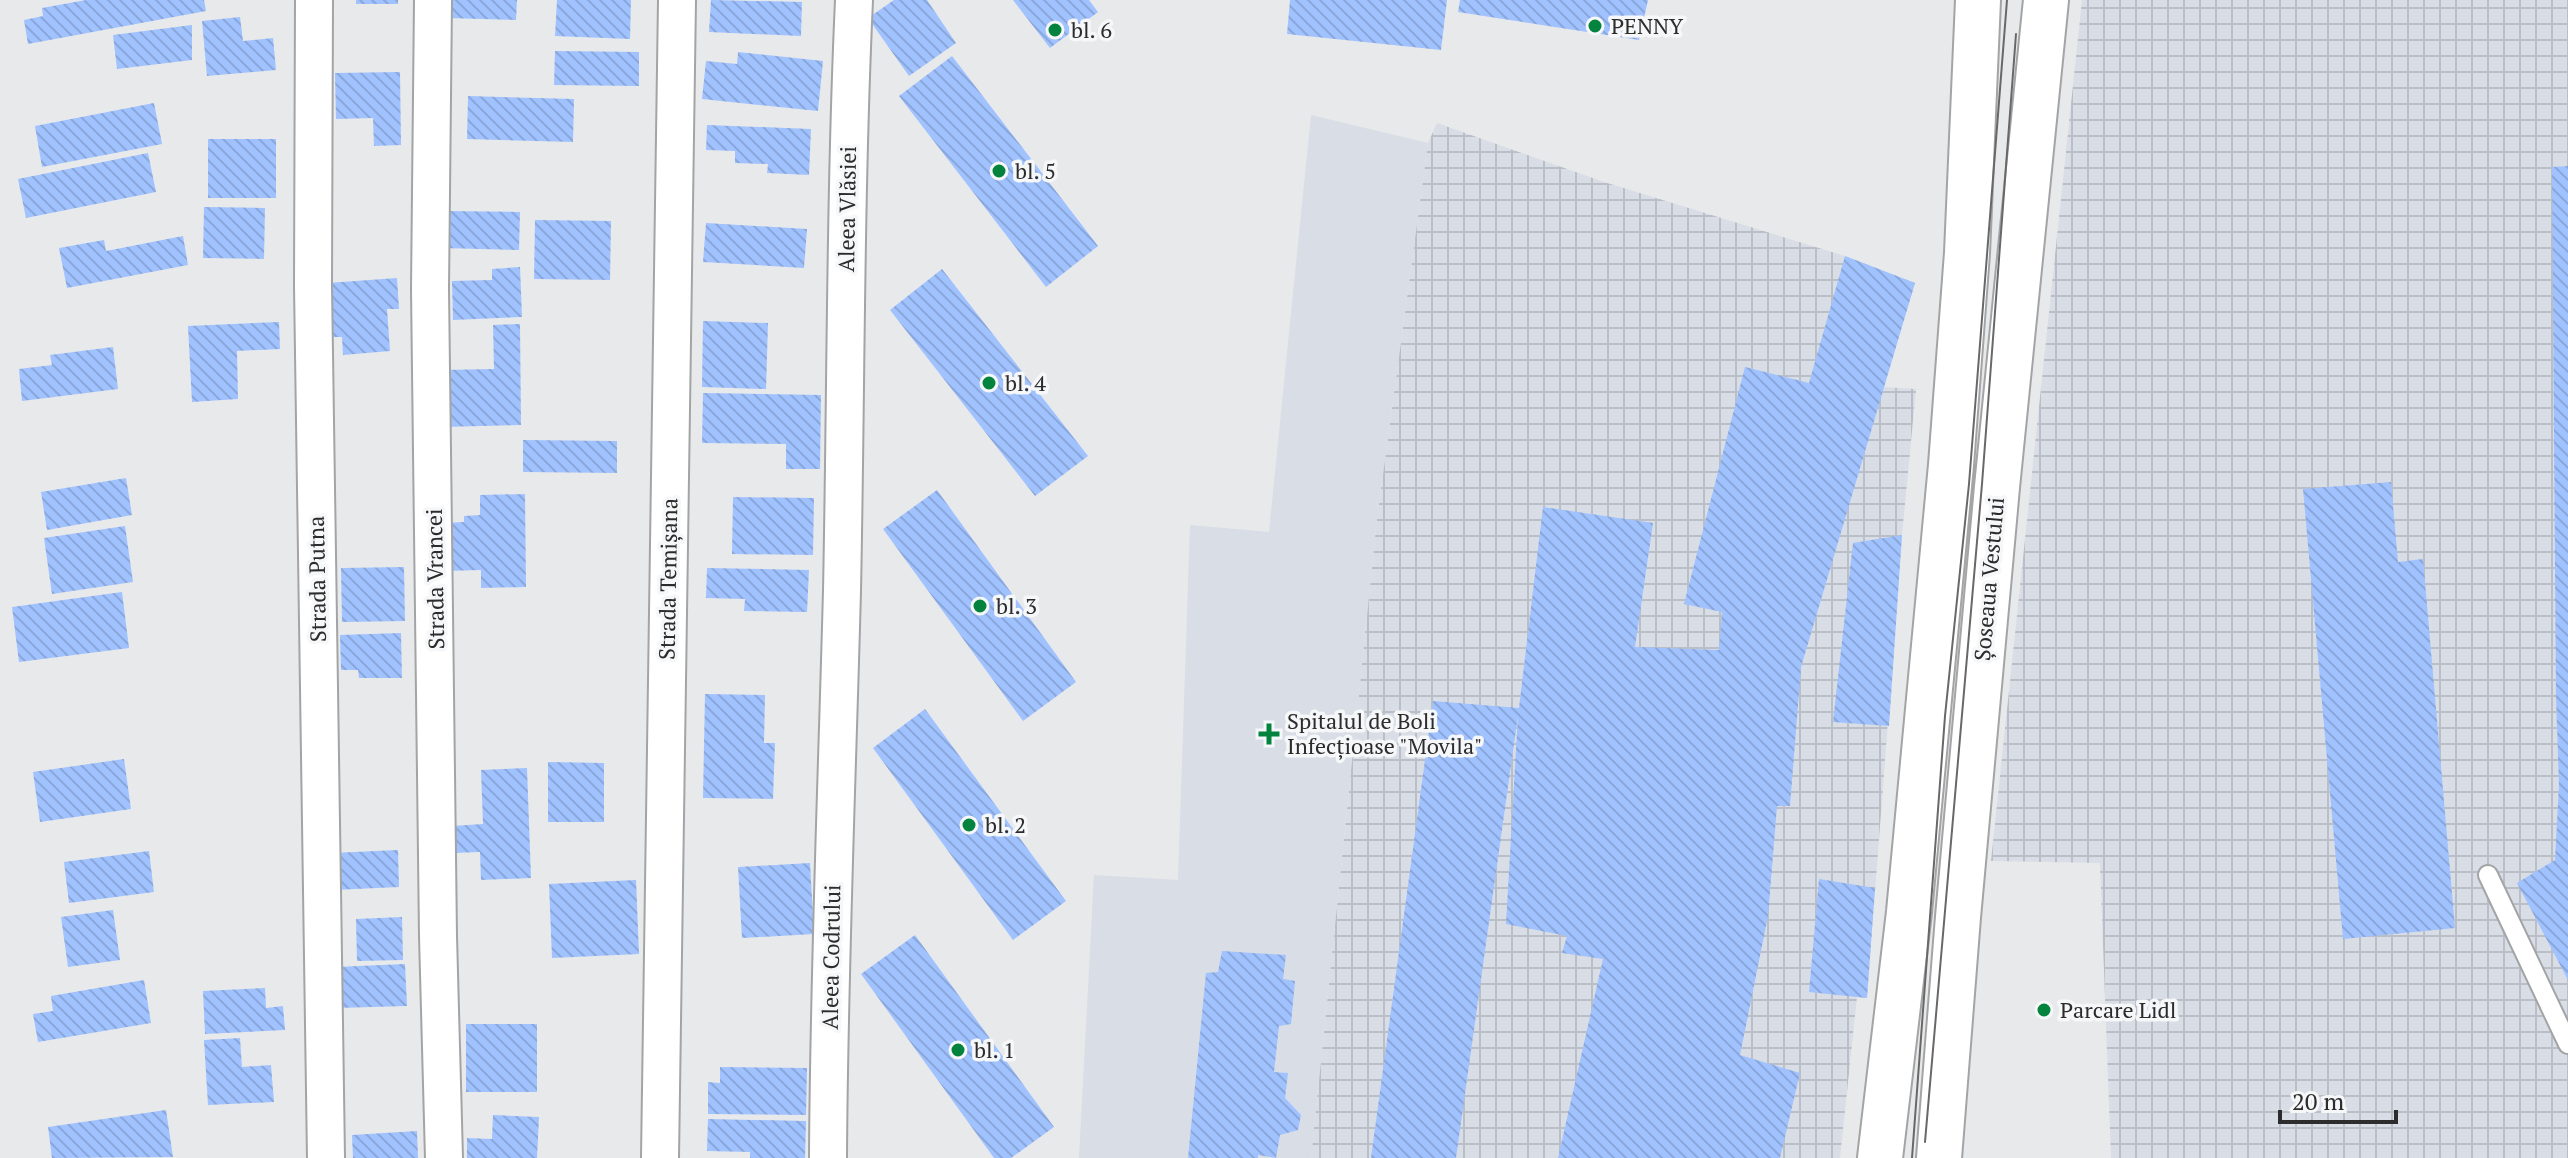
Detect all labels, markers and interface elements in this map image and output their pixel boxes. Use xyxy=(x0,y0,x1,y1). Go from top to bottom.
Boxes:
place label: PENNY xyxy=(1611,11,1684,40)
place label: bl. 6 xyxy=(1071,15,1112,44)
marker: PENNY xyxy=(1586,17,1604,35)
marker: bl. 6 xyxy=(1046,21,1064,39)
street label: Aleea Vlăsiei xyxy=(831,146,862,272)
place label: bl. 5 xyxy=(1015,156,1056,185)
marker: bl. 5 xyxy=(990,162,1008,180)
place label: bl. 4 xyxy=(1005,368,1046,397)
marker: bl. 4 xyxy=(980,374,998,392)
street label: Șoseaua Vestului xyxy=(1967,496,2010,662)
street label: Strada Temișana xyxy=(652,498,683,660)
street label: Strada Vrancei xyxy=(419,508,450,650)
street label: Strada Putna xyxy=(301,516,332,642)
place label: bl. 3 xyxy=(996,591,1037,620)
marker: bl. 3 xyxy=(971,597,989,615)
place label: Spitalul de Boli Infecțioase "Movila" xyxy=(1287,706,1482,760)
marker: Spitalul de Boli Infecțioase "Movila" xyxy=(1258,723,1280,745)
place label: bl. 2 xyxy=(985,810,1026,839)
marker: bl. 2 xyxy=(960,816,978,834)
street label: Aleea Codrului xyxy=(815,884,846,1030)
place label: Parcare Lidl xyxy=(2060,995,2176,1024)
marker: Parcare Lidl xyxy=(2035,1001,2053,1019)
place label: bl. 1 xyxy=(974,1035,1015,1064)
marker: bl. 1 xyxy=(949,1041,967,1059)
scale bar xyxy=(2280,1074,2396,1124)
text: 20 m xyxy=(2292,1085,2344,1117)

